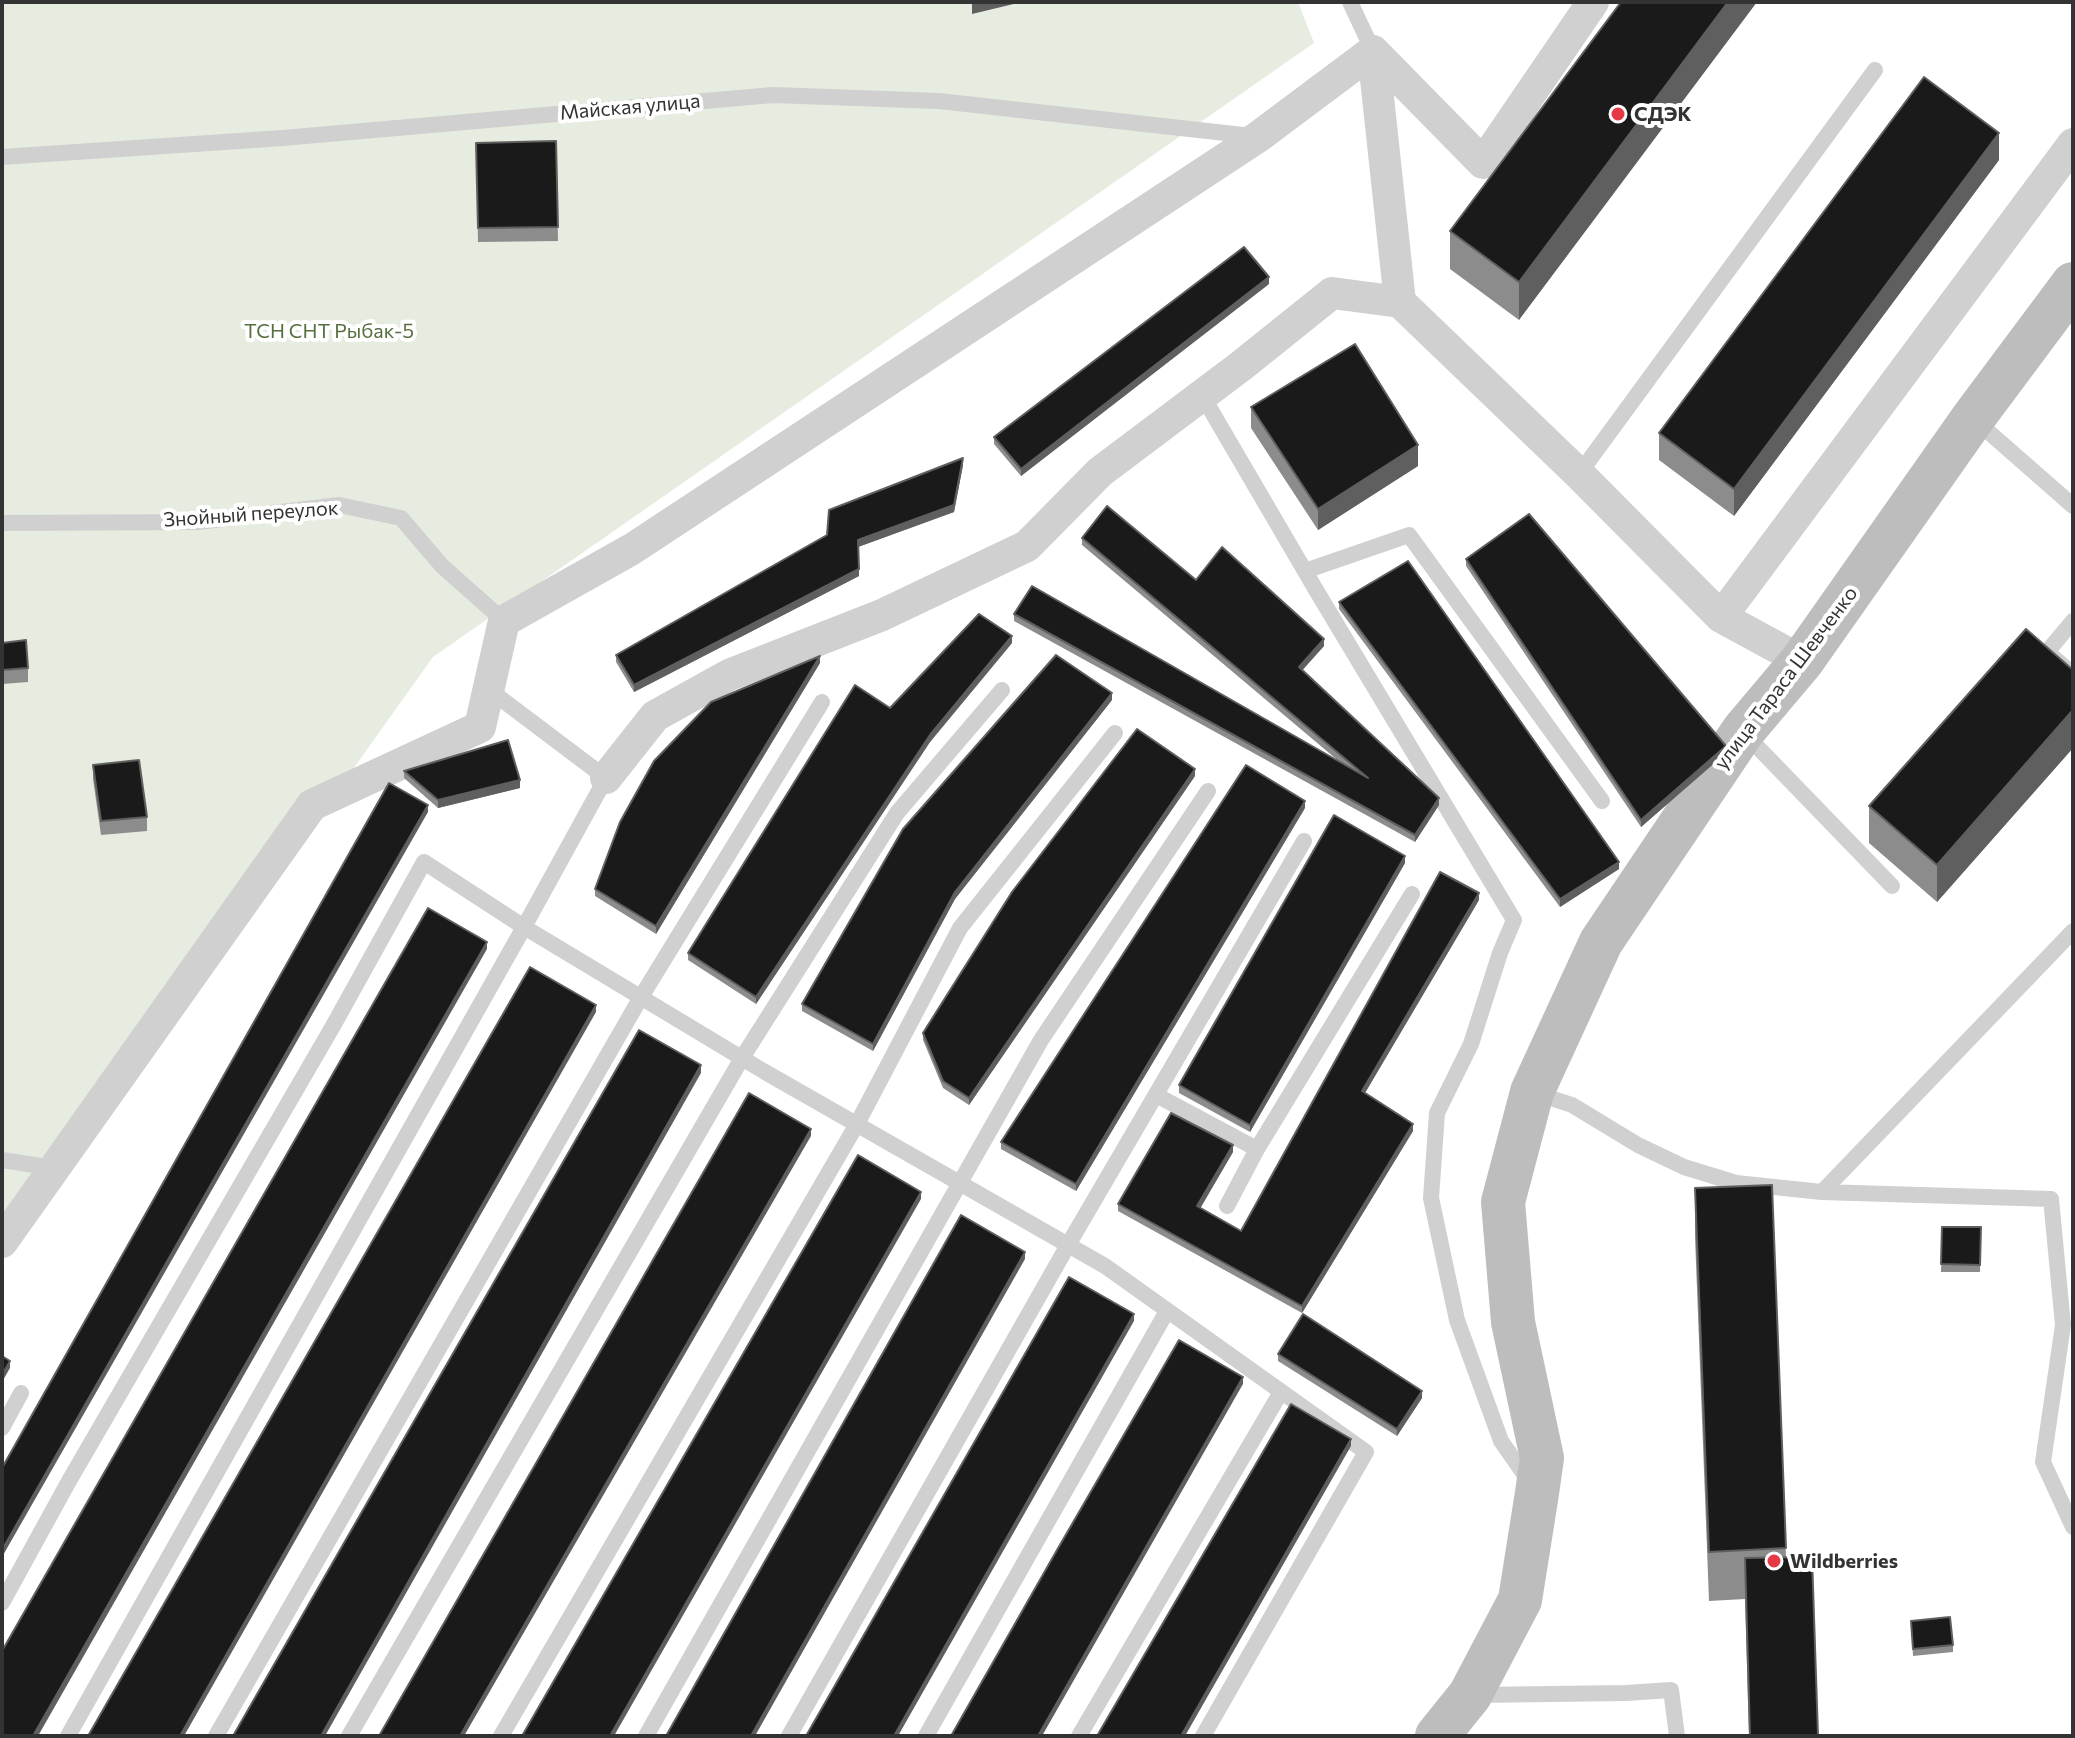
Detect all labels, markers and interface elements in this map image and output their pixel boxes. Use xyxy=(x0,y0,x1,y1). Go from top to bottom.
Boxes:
street label: Майская улица xyxy=(559,89,701,125)
place label: СДЭК xyxy=(1634,102,1692,126)
marker: СДЭК xyxy=(1609,105,1627,123)
park label: ТСН СНТ Рыбак-5 xyxy=(244,319,414,343)
street label: Знойный переулок xyxy=(163,496,339,532)
street label: улица Тараса Шевченко xyxy=(1709,582,1863,774)
place label: Wildberries xyxy=(1790,1549,1898,1573)
marker: Wildberries xyxy=(1765,1552,1783,1570)

